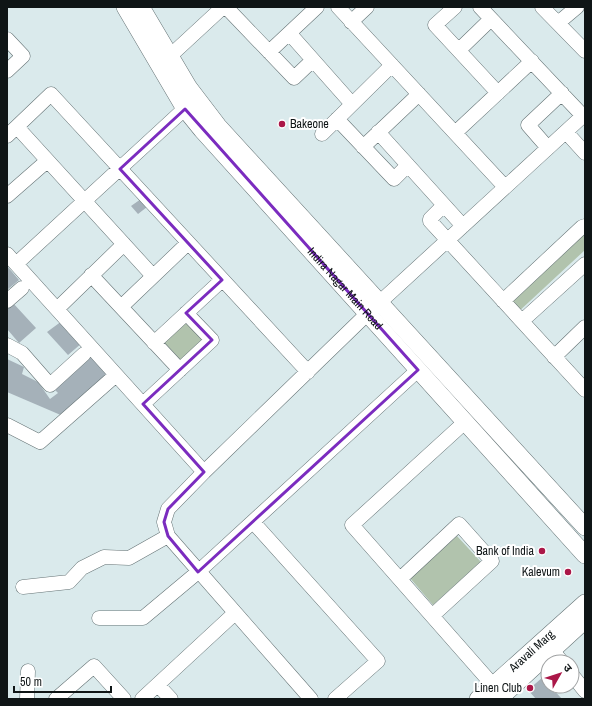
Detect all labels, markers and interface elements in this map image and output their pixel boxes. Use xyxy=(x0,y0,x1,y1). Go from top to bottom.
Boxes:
place label: Bakeone xyxy=(290,116,329,132)
marker: Bakeone xyxy=(277,119,287,129)
street label: Indira Nagar Main Road xyxy=(304,244,386,333)
place label: Bank of India xyxy=(476,543,535,559)
marker: Bank of India xyxy=(537,546,547,556)
place label: Kalevum xyxy=(522,564,560,580)
marker: Kalevum xyxy=(563,567,573,577)
street label: Aravali Marg xyxy=(505,626,558,676)
north arrow xyxy=(540,654,580,694)
text: उ xyxy=(560,661,576,675)
scale bar xyxy=(14,668,111,694)
text: 50 m xyxy=(20,674,42,690)
place label: Linen Club xyxy=(474,680,522,696)
marker: Linen Club xyxy=(525,683,535,693)

